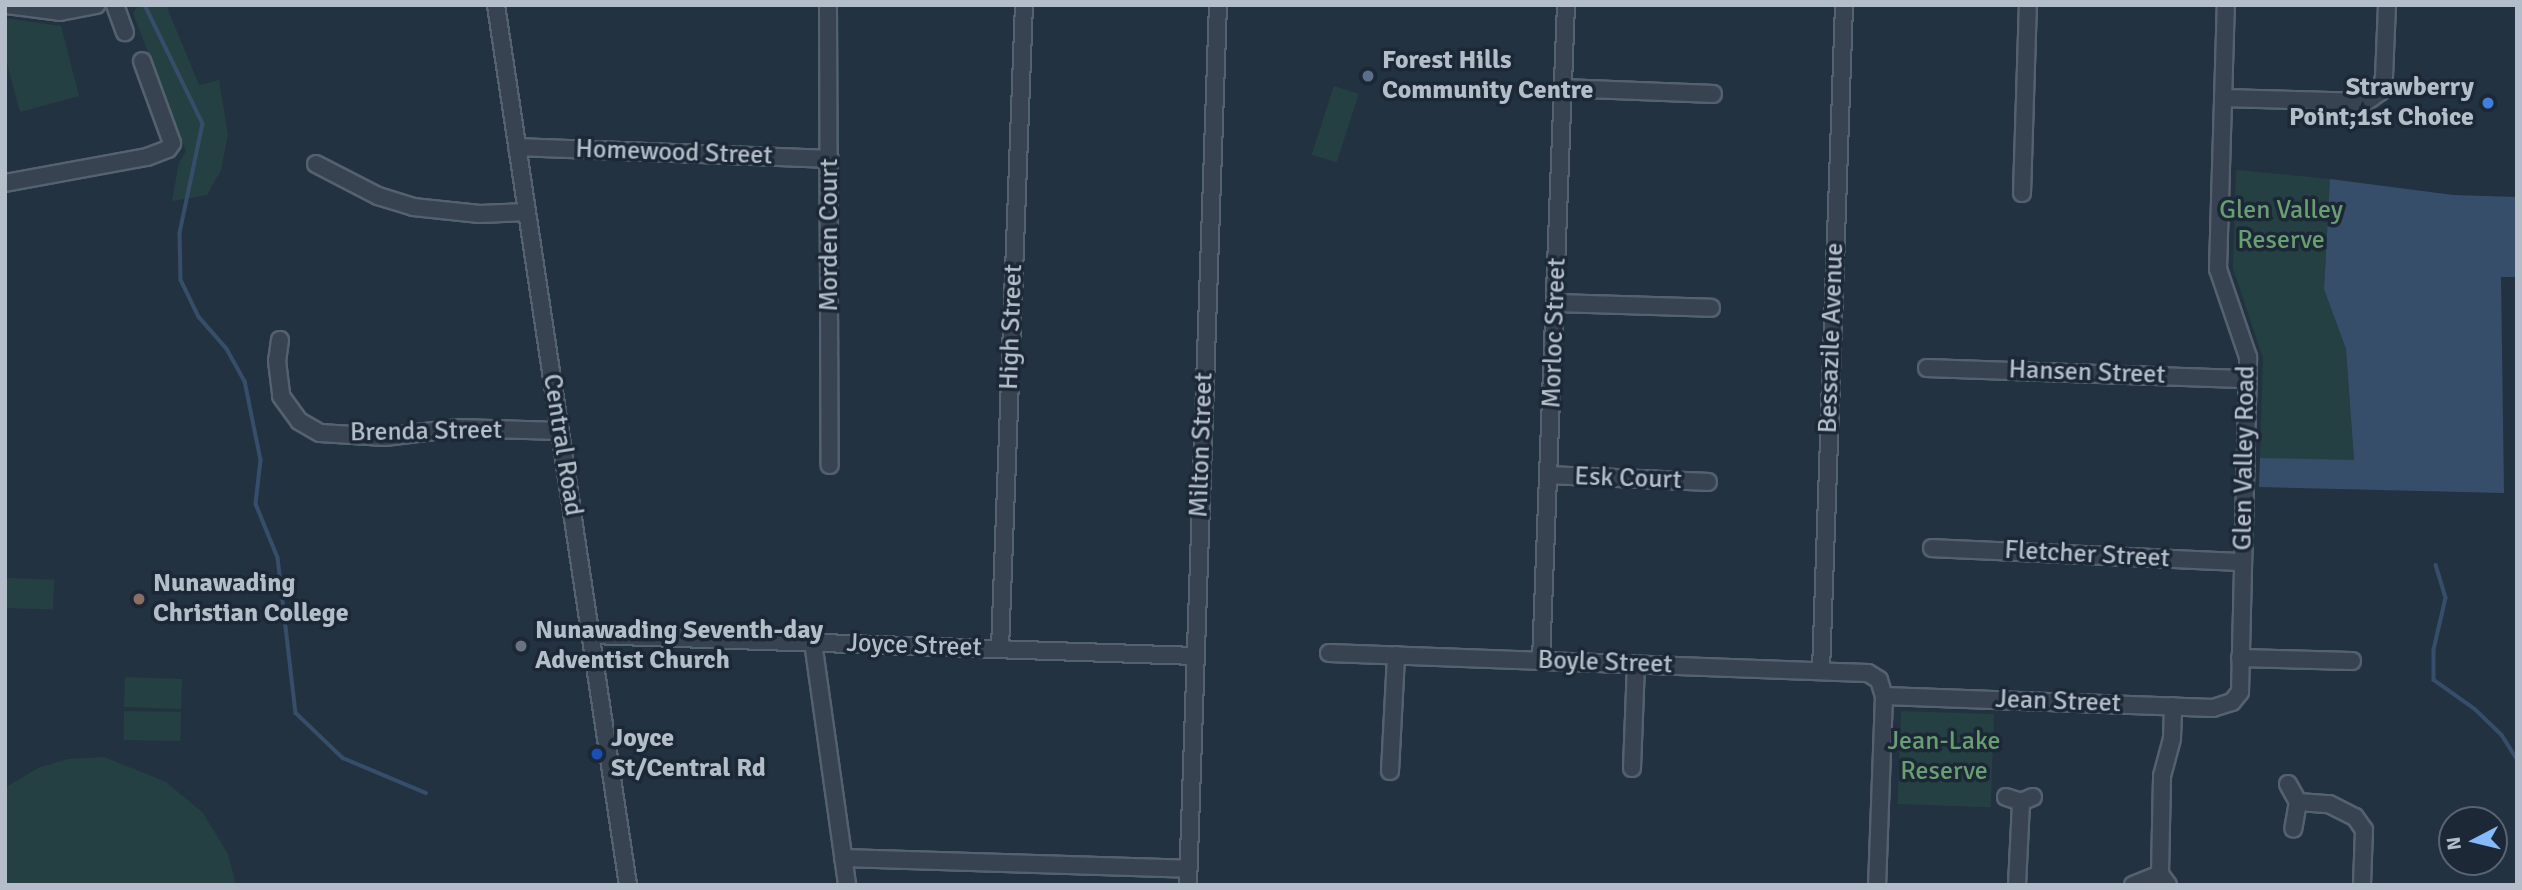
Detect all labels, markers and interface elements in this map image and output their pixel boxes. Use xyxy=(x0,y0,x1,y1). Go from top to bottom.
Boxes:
place label: Forest Hills Community Centre xyxy=(1382,45,1593,106)
marker: Forest Hills Community Centre xyxy=(1360,68,1376,84)
place label: Strawberry Point;1st Choice xyxy=(2289,72,2474,134)
marker: Strawberry Point;1st Choice xyxy=(2480,95,2496,111)
street label: Homewood Street xyxy=(575,134,773,172)
street label: Morden Court xyxy=(814,159,846,311)
park label: Glen Valley Reserve xyxy=(2219,195,2343,256)
street label: Bessazile Avenue xyxy=(1813,242,1851,434)
street label: Morloc Street xyxy=(1537,257,1573,409)
street label: High Street xyxy=(994,264,1030,390)
street label: Hansen Street xyxy=(2008,355,2166,391)
street label: Glen Valley Road xyxy=(2228,365,2262,551)
street label: Central Road xyxy=(535,372,589,518)
street label: Milton Street xyxy=(1184,372,1220,518)
street label: Brenda Street xyxy=(350,415,502,449)
street label: Esk Court xyxy=(1574,462,1682,496)
street label: Fletcher Street xyxy=(2004,535,2170,575)
place label: Nunawading Christian College xyxy=(153,568,349,630)
marker: Nunawading Christian College xyxy=(131,591,147,607)
place label: Nunawading Seventh-day Adventist Church xyxy=(535,615,823,676)
street label: Joyce Street xyxy=(846,628,982,664)
marker: Nunawading Seventh-day Adventist Church xyxy=(513,638,529,654)
street label: Boyle Street xyxy=(1537,645,1673,681)
street label: Jean Street xyxy=(1995,684,2121,720)
place label: Joyce St/Central Rd xyxy=(611,723,766,784)
park label: Jean-Lake Reserve xyxy=(1887,726,2001,788)
marker: Joyce St/Central Rd xyxy=(589,746,605,762)
north arrow xyxy=(2438,806,2508,876)
text: N xyxy=(2441,835,2467,851)

